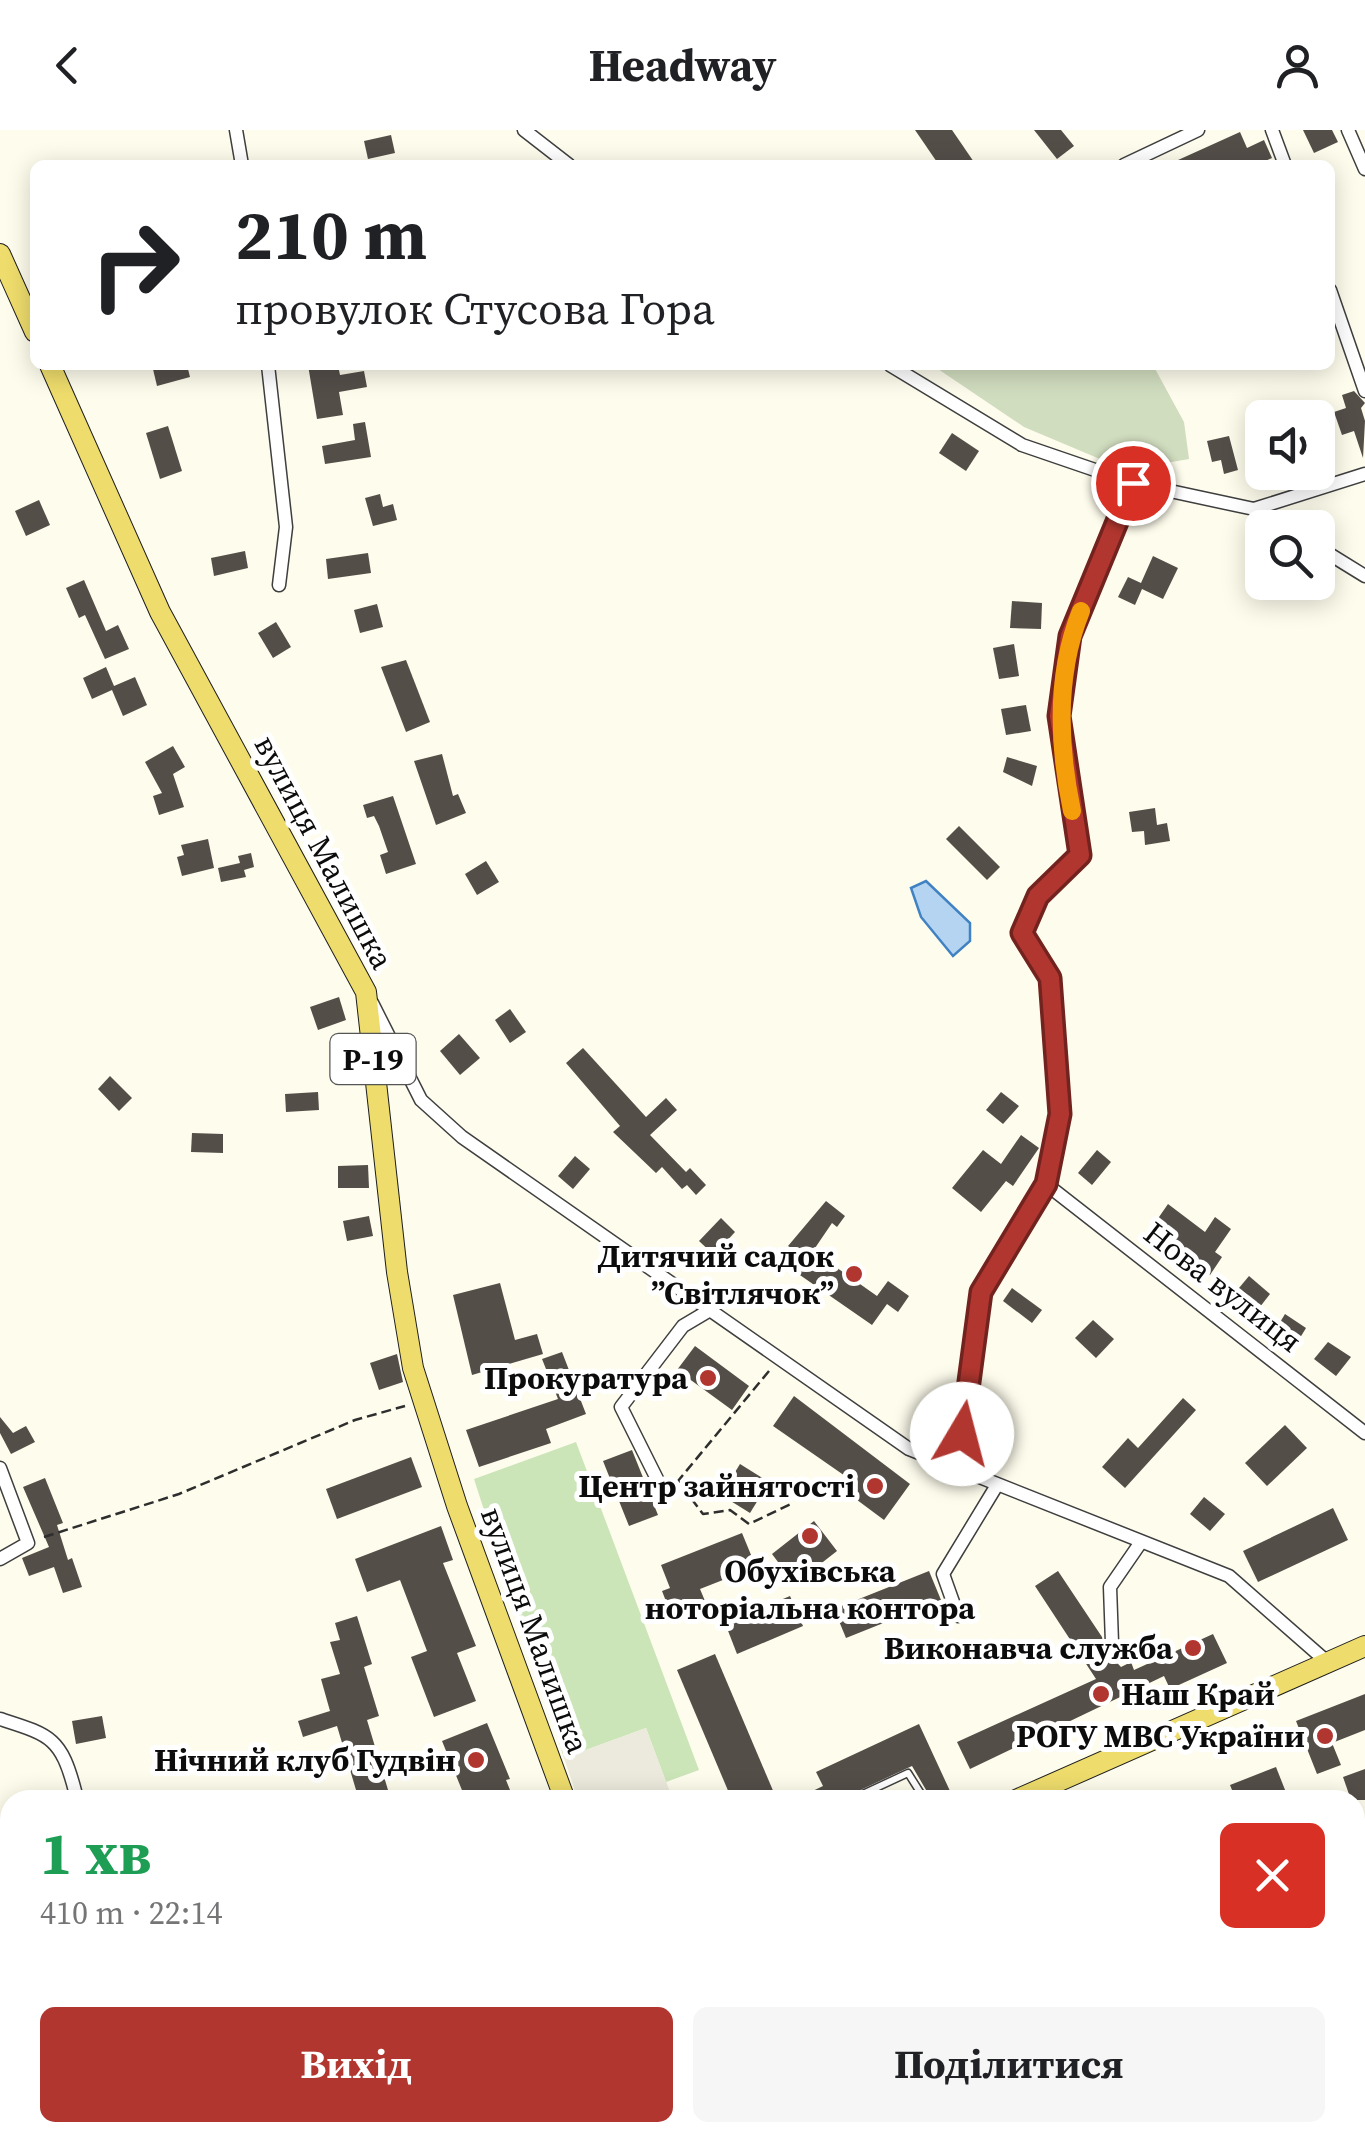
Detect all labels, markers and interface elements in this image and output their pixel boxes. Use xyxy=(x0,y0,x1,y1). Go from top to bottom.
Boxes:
text: Headway xyxy=(588,34,777,96)
icon: back xyxy=(40,38,95,93)
icon: person xyxy=(1270,38,1325,93)
text: 210 m xyxy=(235,186,427,282)
icon: right xyxy=(70,200,200,330)
text: провулок Стусова Гора xyxy=(235,277,715,339)
map controls xyxy=(1245,400,1335,600)
button: sound xyxy=(1245,400,1335,490)
pin xyxy=(1091,441,1176,526)
icon: arrive xyxy=(1106,456,1161,511)
button: search xyxy=(1245,510,1335,600)
street label: вулиця Малишка xyxy=(244,727,405,977)
road number: Р-19 xyxy=(330,1034,416,1084)
street label: Нова вулиця xyxy=(1135,1211,1311,1363)
place label: Дитячий садок ”Світлячок” xyxy=(598,1234,834,1315)
marker: Дитячий садок ”Світлячок” xyxy=(843,1263,865,1285)
place label: Прокуратура xyxy=(484,1356,689,1400)
marker: Прокуратура xyxy=(697,1367,719,1389)
position arrow xyxy=(910,1382,1014,1486)
place label: Центр зайнятості xyxy=(578,1464,855,1508)
marker: Центр зайнятості xyxy=(864,1475,886,1497)
street label: вулиця Малишка xyxy=(470,1501,600,1760)
marker: Обухівська ноторіальна контора xyxy=(799,1525,821,1547)
place label: Обухівська ноторіальна контора xyxy=(645,1549,976,1630)
place label: Виконавча служба xyxy=(884,1626,1174,1670)
marker: Виконавча служба xyxy=(1182,1637,1204,1659)
place label: Наш Край xyxy=(1121,1672,1275,1716)
marker: Наш Край xyxy=(1090,1683,1112,1705)
place label: РОГУ МВС України xyxy=(1016,1714,1305,1758)
marker: РОГУ МВС України xyxy=(1314,1725,1336,1747)
place label: Нічний клуб Гудвін xyxy=(154,1738,456,1782)
marker: Нічний клуб Гудвін xyxy=(465,1749,487,1771)
text: 1 хв xyxy=(40,1812,151,1894)
button: close xyxy=(1220,1823,1325,1928)
text: 410 m · 22:14 xyxy=(40,1891,222,1935)
button: Вихід xyxy=(40,2007,673,2122)
button: Поділитися xyxy=(693,2007,1325,2122)

